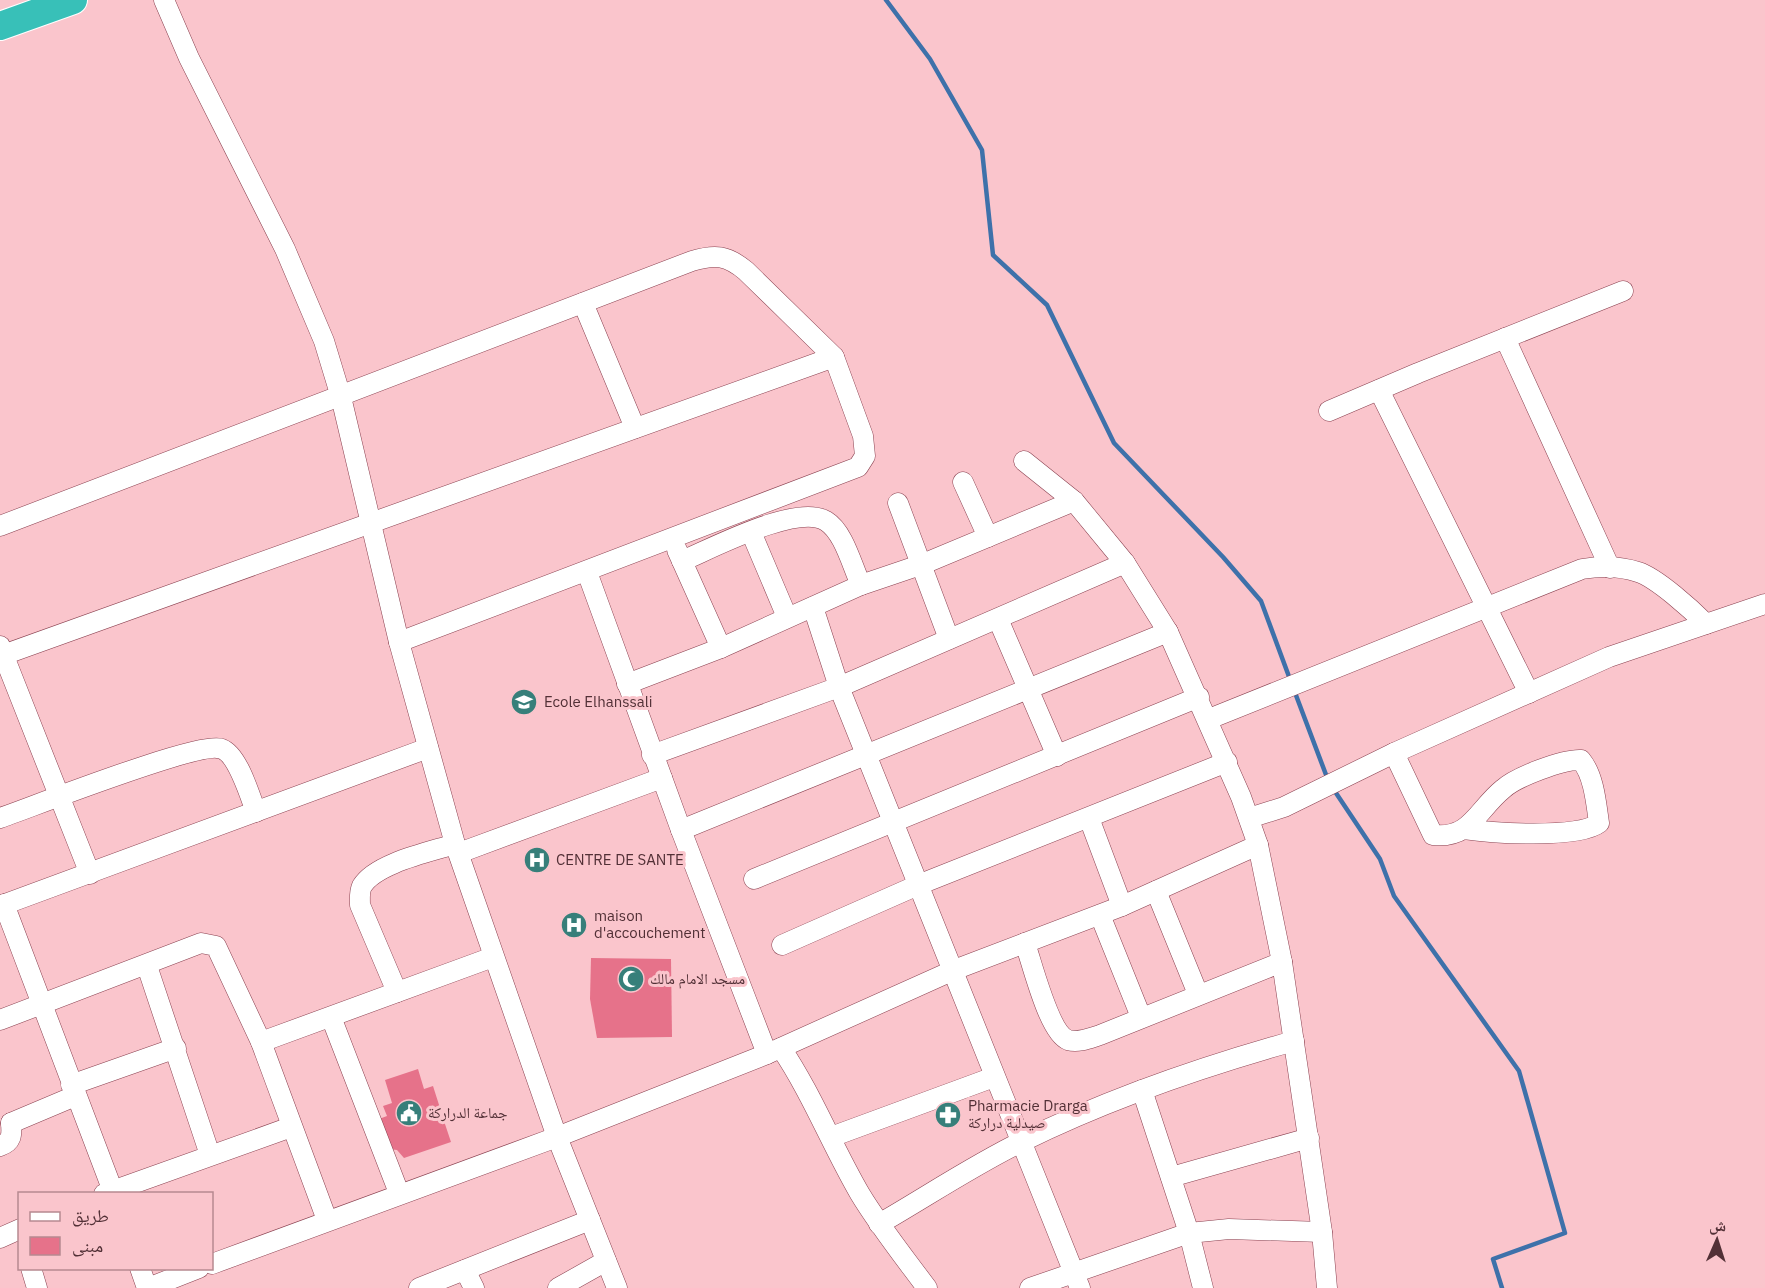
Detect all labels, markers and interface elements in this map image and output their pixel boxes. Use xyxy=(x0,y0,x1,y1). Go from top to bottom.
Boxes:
school or university icon: Ecole Elhanssali xyxy=(509,687,539,717)
place label: Ecole Elhanssali xyxy=(544,692,653,711)
hospital icon: CENTRE DE SANTE xyxy=(522,845,552,875)
place label: CENTRE DE SANTE xyxy=(556,850,684,869)
place label: maison d'accouchement xyxy=(594,906,706,942)
hospital icon: maison d'accouchement xyxy=(559,910,589,940)
mosque icon: مسجد الامام مالك xyxy=(616,964,646,994)
place label: مسجد الامام مالك xyxy=(650,969,745,989)
place label: Pharmacie Drarga صيدلية دراركة xyxy=(968,1096,1088,1132)
public building icon: جماعة الدراركة xyxy=(394,1098,424,1128)
pharmacy icon: Pharmacie Drarga صيدلية دراركة xyxy=(933,1100,963,1130)
place label: جماعة الدراركة xyxy=(428,1103,508,1122)
legend xyxy=(18,1192,213,1270)
text: طريق xyxy=(72,1204,109,1227)
north arrow xyxy=(1687,1210,1747,1270)
text: ش xyxy=(1709,1215,1727,1235)
text: مبنى xyxy=(72,1234,103,1257)

